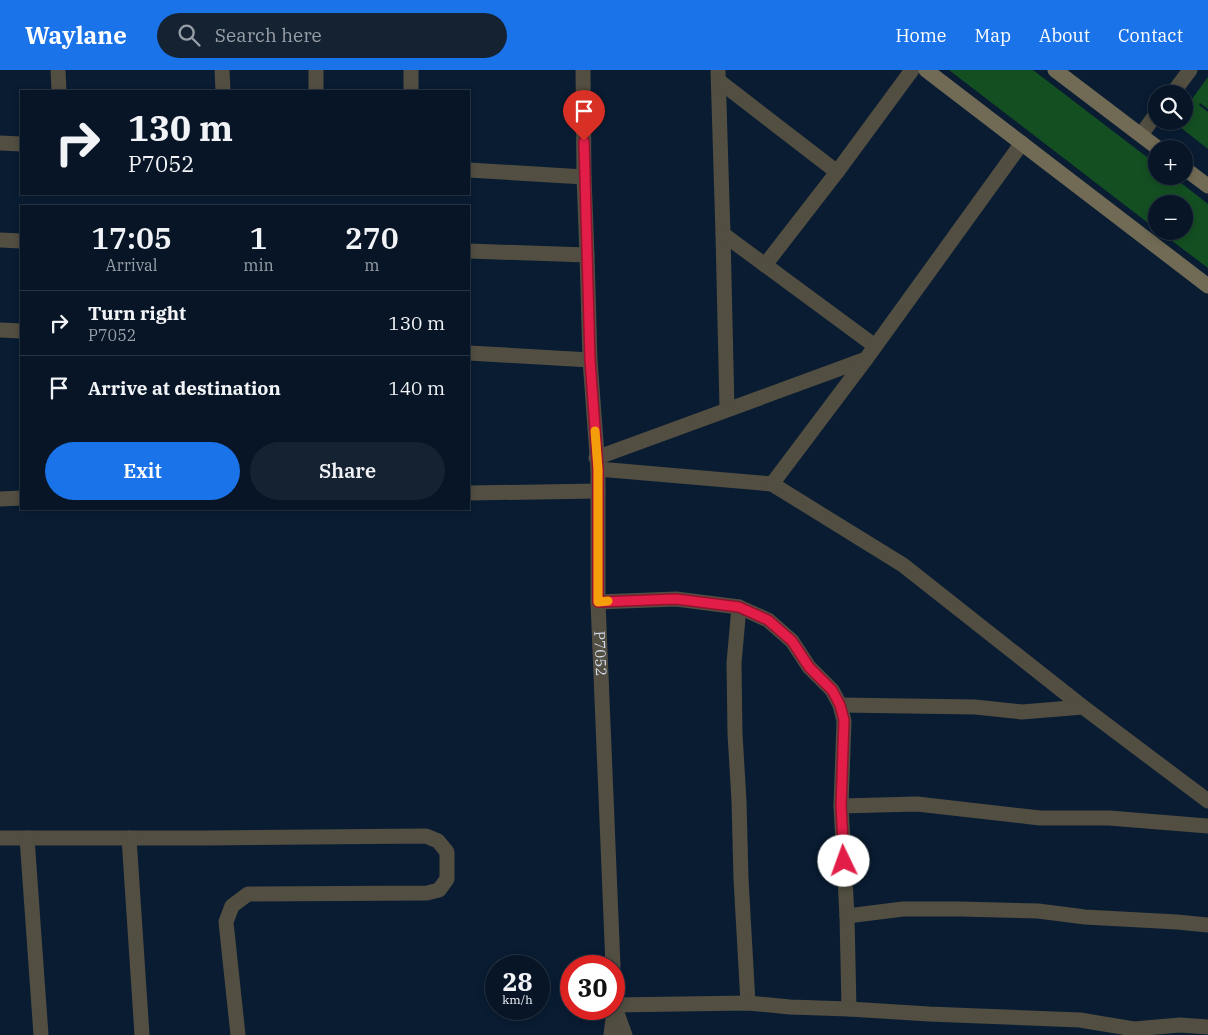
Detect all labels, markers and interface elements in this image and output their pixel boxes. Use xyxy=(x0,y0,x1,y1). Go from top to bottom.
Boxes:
search box xyxy=(157,13,507,58)
text: Waylane xyxy=(25,19,127,51)
icon: search xyxy=(175,21,203,49)
text: Search here xyxy=(215,23,322,47)
text: Home xyxy=(895,24,947,47)
text: Map xyxy=(975,24,1011,47)
text: About xyxy=(1039,24,1090,47)
text: Contact xyxy=(1118,24,1183,47)
map controls xyxy=(1148,85,1193,240)
button: search xyxy=(1148,85,1193,130)
pin xyxy=(563,90,605,141)
icon: arrive xyxy=(570,97,598,125)
text: 130 m xyxy=(128,105,233,151)
icon: right xyxy=(45,110,110,175)
button: + xyxy=(1148,140,1193,185)
text: P7052 xyxy=(128,149,195,178)
button: − xyxy=(1148,195,1193,240)
text: 17:05 xyxy=(91,218,172,257)
text: 1 xyxy=(249,218,267,257)
text: 270 xyxy=(345,218,399,257)
text: Arrival xyxy=(106,255,158,275)
text: min xyxy=(243,255,274,275)
text: m xyxy=(364,255,379,275)
text: Turn right xyxy=(88,301,186,325)
icon: right xyxy=(45,309,73,337)
text: 130 m xyxy=(388,311,445,335)
text: P7052 xyxy=(88,325,136,345)
icon: arrive xyxy=(45,374,73,402)
text: Arrive at destination xyxy=(88,376,281,400)
text: 140 m xyxy=(388,376,445,400)
button: Exit xyxy=(45,442,240,500)
button: Share xyxy=(250,442,445,500)
street label: P7052 xyxy=(590,630,611,677)
position arrow xyxy=(817,834,869,886)
speed limit sign: 30 xyxy=(560,955,625,1020)
text: 28 xyxy=(502,965,533,998)
text: km/h xyxy=(502,992,533,1007)

